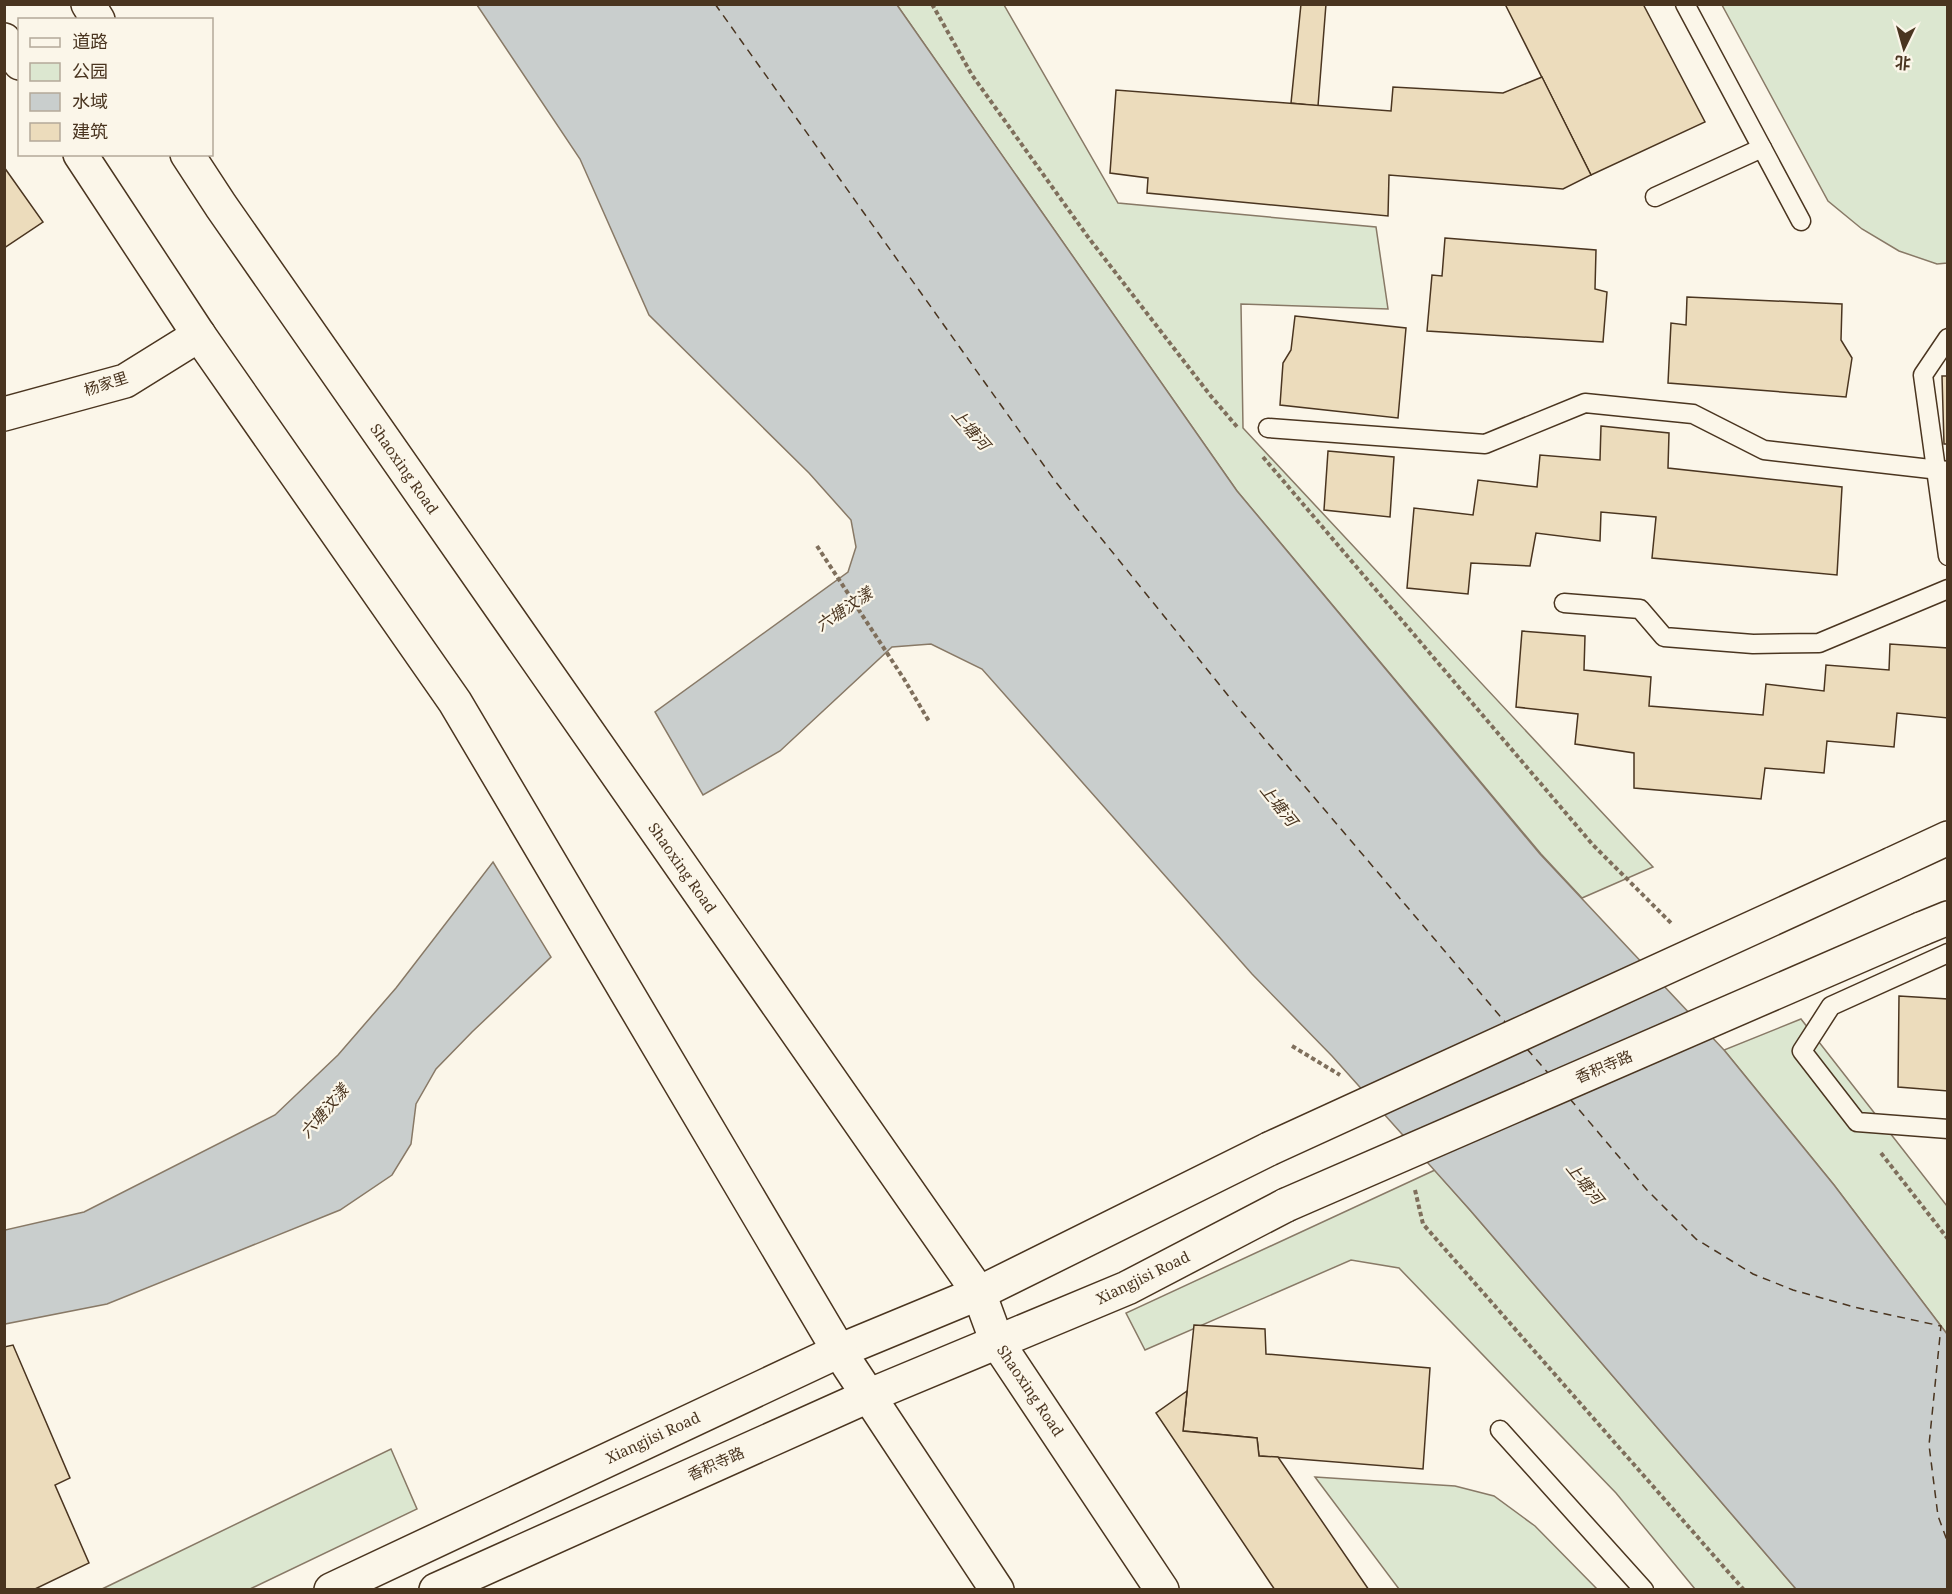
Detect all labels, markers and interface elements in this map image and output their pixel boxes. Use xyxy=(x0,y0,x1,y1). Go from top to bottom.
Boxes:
legend xyxy=(18,18,213,156)
north arrow xyxy=(1874,18,1934,78)
text: 道路 xyxy=(72,29,108,53)
text: 北 xyxy=(1894,51,1912,75)
text: 公园 xyxy=(72,59,108,83)
text: 水域 xyxy=(72,89,108,113)
text: 建筑 xyxy=(72,119,108,143)
street label: 杨家里 xyxy=(81,367,130,400)
water label: 上塘河 xyxy=(947,404,997,457)
street label: Shaoxing Road xyxy=(366,419,443,518)
water label: 六塘汶漾 xyxy=(811,581,878,636)
water label: 上塘河 xyxy=(1255,779,1305,833)
street label: Shaoxing Road xyxy=(644,818,721,917)
street label: 香积寺路 xyxy=(1572,1045,1635,1087)
water label: 六塘汶漾 xyxy=(295,1078,355,1142)
water label: 上塘河 xyxy=(1561,1157,1611,1211)
street label: Xiangjisi Road xyxy=(1092,1246,1193,1308)
street label: Shaoxing Road xyxy=(993,1341,1069,1440)
street label: Xiangjisi Road xyxy=(602,1407,703,1468)
street label: 香积寺路 xyxy=(684,1442,747,1484)

